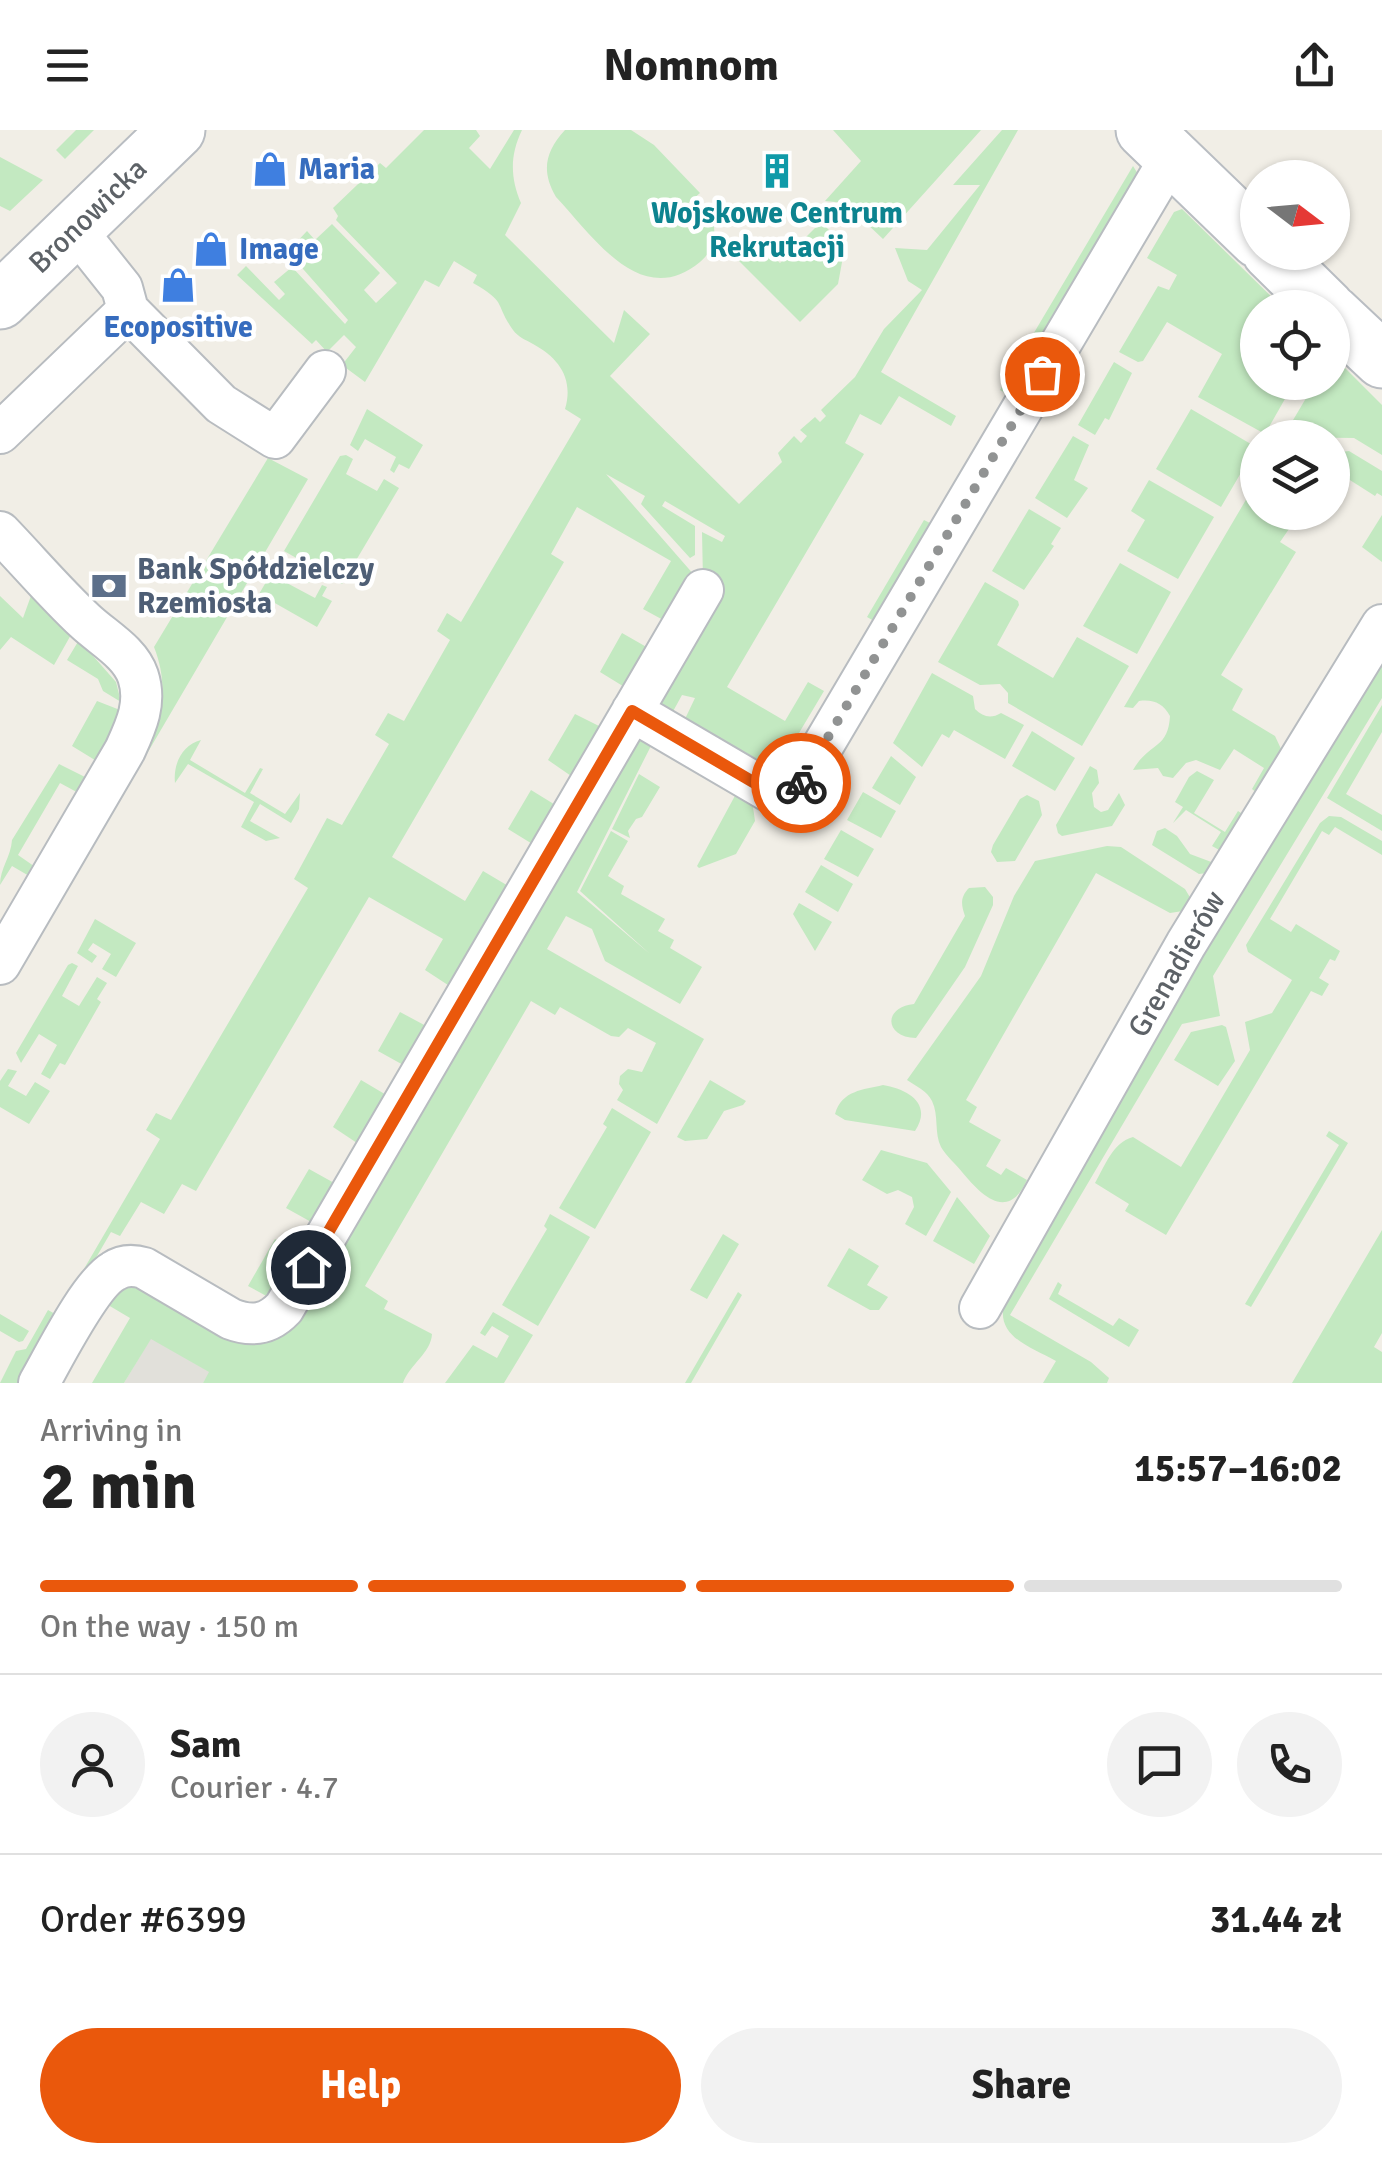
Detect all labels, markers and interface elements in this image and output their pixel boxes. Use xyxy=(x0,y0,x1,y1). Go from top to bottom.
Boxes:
icon: menu xyxy=(40,38,95,93)
text: Nomnom xyxy=(603,38,779,93)
icon: share xyxy=(1287,38,1342,93)
shop icon: Maria xyxy=(251,150,289,188)
street label: Bronowicka xyxy=(21,151,155,281)
place label: Maria xyxy=(298,151,375,188)
building icon: Wojskowe Centrum Rekrutacji xyxy=(758,152,796,190)
north arrow xyxy=(1240,160,1350,270)
map controls xyxy=(1240,160,1350,530)
place label: Wojskowe Centrum Rekrutacji xyxy=(651,195,903,266)
shop icon: Image xyxy=(192,230,230,268)
place label: Image xyxy=(239,231,319,268)
shop icon: Ecopositive xyxy=(159,266,197,304)
button: locate xyxy=(1240,290,1350,400)
place label: Ecopositive xyxy=(103,309,253,346)
pin xyxy=(1000,332,1085,417)
icon: bag xyxy=(1015,347,1070,402)
button: layers xyxy=(1240,420,1350,530)
place label: Bank Spółdzielczy Rzemiosła xyxy=(137,551,374,622)
bank icon: Bank Spółdzielczy Rzemiosła xyxy=(90,567,128,605)
courier xyxy=(751,733,851,833)
icon: bike xyxy=(774,756,829,811)
street label: Grenadierów xyxy=(1120,884,1234,1044)
pin xyxy=(266,1225,351,1310)
icon: home xyxy=(281,1240,336,1295)
text: Arriving in xyxy=(40,1411,182,1450)
text: 15:57–16:02 xyxy=(1134,1445,1342,1492)
text: 2 min xyxy=(40,1447,197,1527)
text: On the way · 150 m xyxy=(40,1607,299,1646)
button: person xyxy=(40,1712,145,1817)
button: chat xyxy=(1107,1712,1212,1817)
button: phone xyxy=(1237,1712,1342,1817)
text: Sam xyxy=(170,1721,241,1768)
text: Courier · 4.7 xyxy=(170,1768,339,1807)
text: Order #6399 xyxy=(40,1896,247,1943)
text: 31.44 zł xyxy=(1210,1896,1342,1943)
button: Help xyxy=(40,2028,681,2143)
button: Share xyxy=(701,2028,1342,2143)

